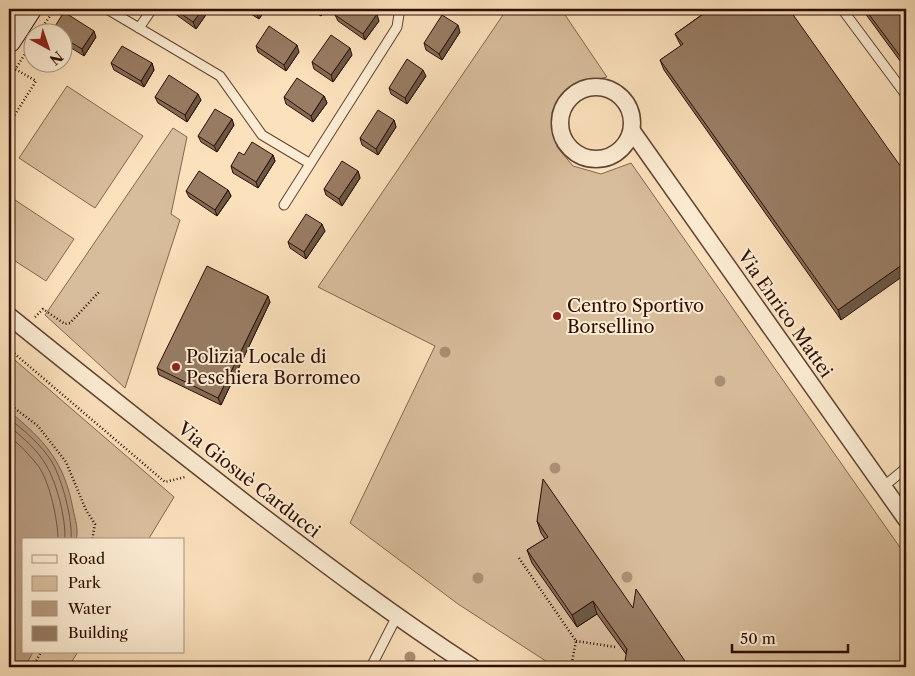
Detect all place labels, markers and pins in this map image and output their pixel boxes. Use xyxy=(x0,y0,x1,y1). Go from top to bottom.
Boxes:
place label: Centro Sportivo Borsellino xyxy=(567,295,704,338)
marker: Centro Sportivo Borsellino xyxy=(551,310,563,322)
place label: Polizia Locale di Peschiera Borromeo xyxy=(186,346,361,389)
marker: Polizia Locale di Peschiera Borromeo xyxy=(170,361,182,373)

